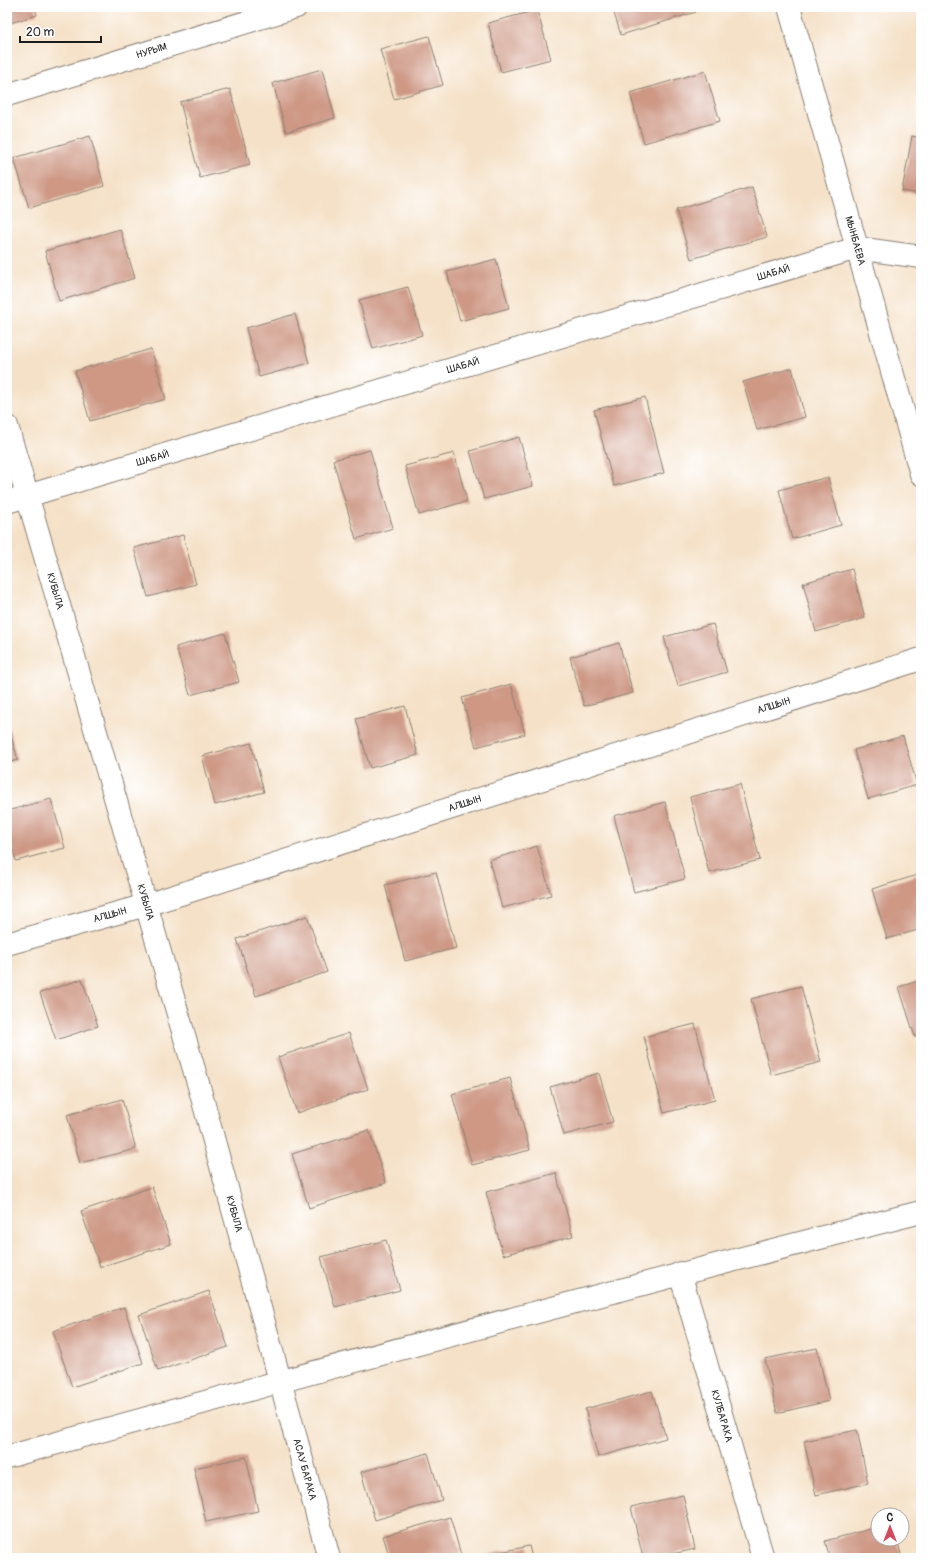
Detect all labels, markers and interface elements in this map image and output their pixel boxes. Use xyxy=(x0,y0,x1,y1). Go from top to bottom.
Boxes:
scale bar xyxy=(20,18,101,44)
text: 20 m xyxy=(26,25,55,40)
street label: НУРЫМ xyxy=(135,41,168,61)
street label: МЫНБАЕВА xyxy=(842,215,868,267)
street label: ШАБАЙ xyxy=(756,261,791,283)
street label: ШАБАЙ xyxy=(445,354,481,376)
street label: ШАБАЙ xyxy=(135,447,170,469)
street label: КУБЫЛА xyxy=(44,572,66,611)
street label: АЛШЫН xyxy=(756,695,792,717)
street label: АЛШЫН xyxy=(447,793,483,815)
street label: КУБЫЛА xyxy=(134,883,157,922)
street label: АЛШЫН xyxy=(92,905,128,925)
street label: КУБЫЛА xyxy=(223,1194,245,1234)
street label: КУЛБАРАКА xyxy=(708,1388,735,1444)
street label: АСАУ БАРАКА xyxy=(290,1437,319,1502)
north arrow xyxy=(870,1507,910,1547)
text: С xyxy=(887,1511,894,1524)

